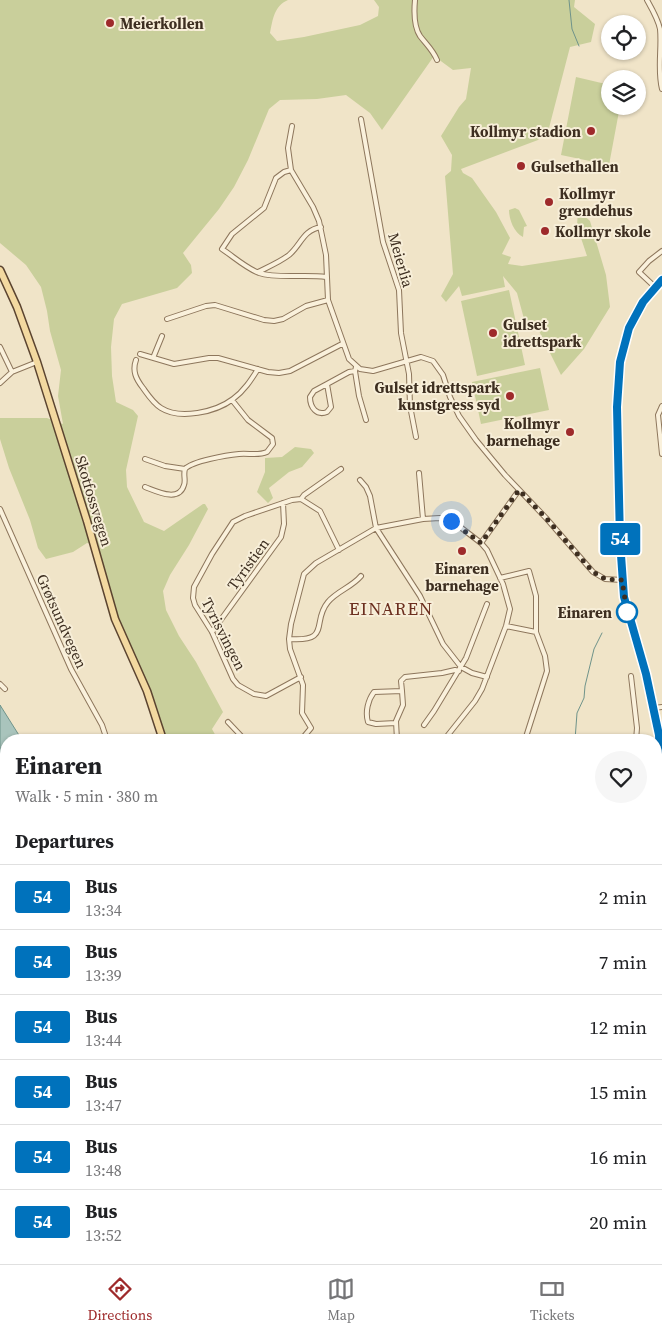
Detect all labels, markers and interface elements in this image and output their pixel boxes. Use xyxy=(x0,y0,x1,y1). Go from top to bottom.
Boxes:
place label: Meierkollen xyxy=(120,13,204,34)
map controls xyxy=(601,15,646,115)
button: locate xyxy=(601,15,646,60)
marker: Meierkollen xyxy=(104,17,116,29)
button: layers xyxy=(601,70,646,115)
place label: Kollmyr stadion xyxy=(470,121,581,142)
marker: Kollmyr stadion xyxy=(585,125,597,137)
place label: Gulsethallen xyxy=(531,156,619,177)
marker: Gulsethallen xyxy=(515,160,527,172)
place label: Kollmyr grendehus xyxy=(559,183,633,221)
marker: Kollmyr grendehus xyxy=(543,196,555,208)
place label: Kollmyr skole xyxy=(555,221,651,242)
marker: Kollmyr skole xyxy=(539,225,551,237)
street label: Meierlia xyxy=(383,230,419,290)
place label: Gulset idrettspark xyxy=(503,314,581,352)
marker: Gulset idrettspark xyxy=(487,327,499,339)
place label: Gulset idrettspark kunstgress syd xyxy=(375,377,500,415)
marker: Gulset idrettspark kunstgress syd xyxy=(504,390,516,402)
place label: Kollmyr barnehage xyxy=(487,413,560,451)
marker: Kollmyr barnehage xyxy=(564,426,576,438)
street label: Skotfossvegen xyxy=(70,453,118,549)
your location xyxy=(439,509,464,534)
line badge: 54 xyxy=(598,523,642,555)
text: 54 xyxy=(610,526,630,551)
street label: Tyristien xyxy=(222,534,274,594)
marker: Einaren barnehage xyxy=(456,545,468,557)
place label: Einaren barnehage xyxy=(425,558,499,596)
street label: Grøtsundvegen xyxy=(32,570,92,672)
street label: Tyrisvingen xyxy=(197,594,251,674)
district label: EINAREN xyxy=(349,596,433,621)
marker: Einaren xyxy=(616,601,638,623)
place label: Einaren xyxy=(557,602,612,623)
text: Einaren xyxy=(15,749,102,782)
button: heart xyxy=(595,751,647,803)
text: Walk · 5 min · 380 m xyxy=(15,785,158,807)
text: Departures xyxy=(15,828,114,854)
text: Bus xyxy=(85,873,117,899)
text: 54 xyxy=(33,884,52,909)
text: 2 min xyxy=(599,884,647,910)
text: 13:34 xyxy=(85,899,122,921)
text: Bus xyxy=(85,938,117,964)
text: 54 xyxy=(33,949,52,974)
text: 7 min xyxy=(599,949,647,975)
text: 13:39 xyxy=(85,964,122,986)
text: Bus xyxy=(85,1003,117,1029)
text: 54 xyxy=(33,1014,52,1039)
text: 12 min xyxy=(589,1014,647,1040)
text: 13:44 xyxy=(85,1029,122,1051)
text: Bus xyxy=(85,1068,117,1094)
text: 54 xyxy=(33,1079,52,1104)
text: 15 min xyxy=(589,1079,647,1105)
text: 13:47 xyxy=(85,1094,122,1116)
text: Bus xyxy=(85,1133,117,1159)
text: 54 xyxy=(33,1144,52,1169)
text: 16 min xyxy=(589,1144,647,1170)
text: 13:48 xyxy=(85,1159,122,1181)
text: Bus xyxy=(85,1198,117,1224)
text: 54 xyxy=(33,1209,52,1234)
text: 20 min xyxy=(589,1209,647,1235)
text: 13:52 xyxy=(85,1224,122,1246)
tab: Directions xyxy=(87,1275,152,1325)
tab: Map xyxy=(327,1275,355,1325)
tab: Tickets xyxy=(530,1275,575,1325)

